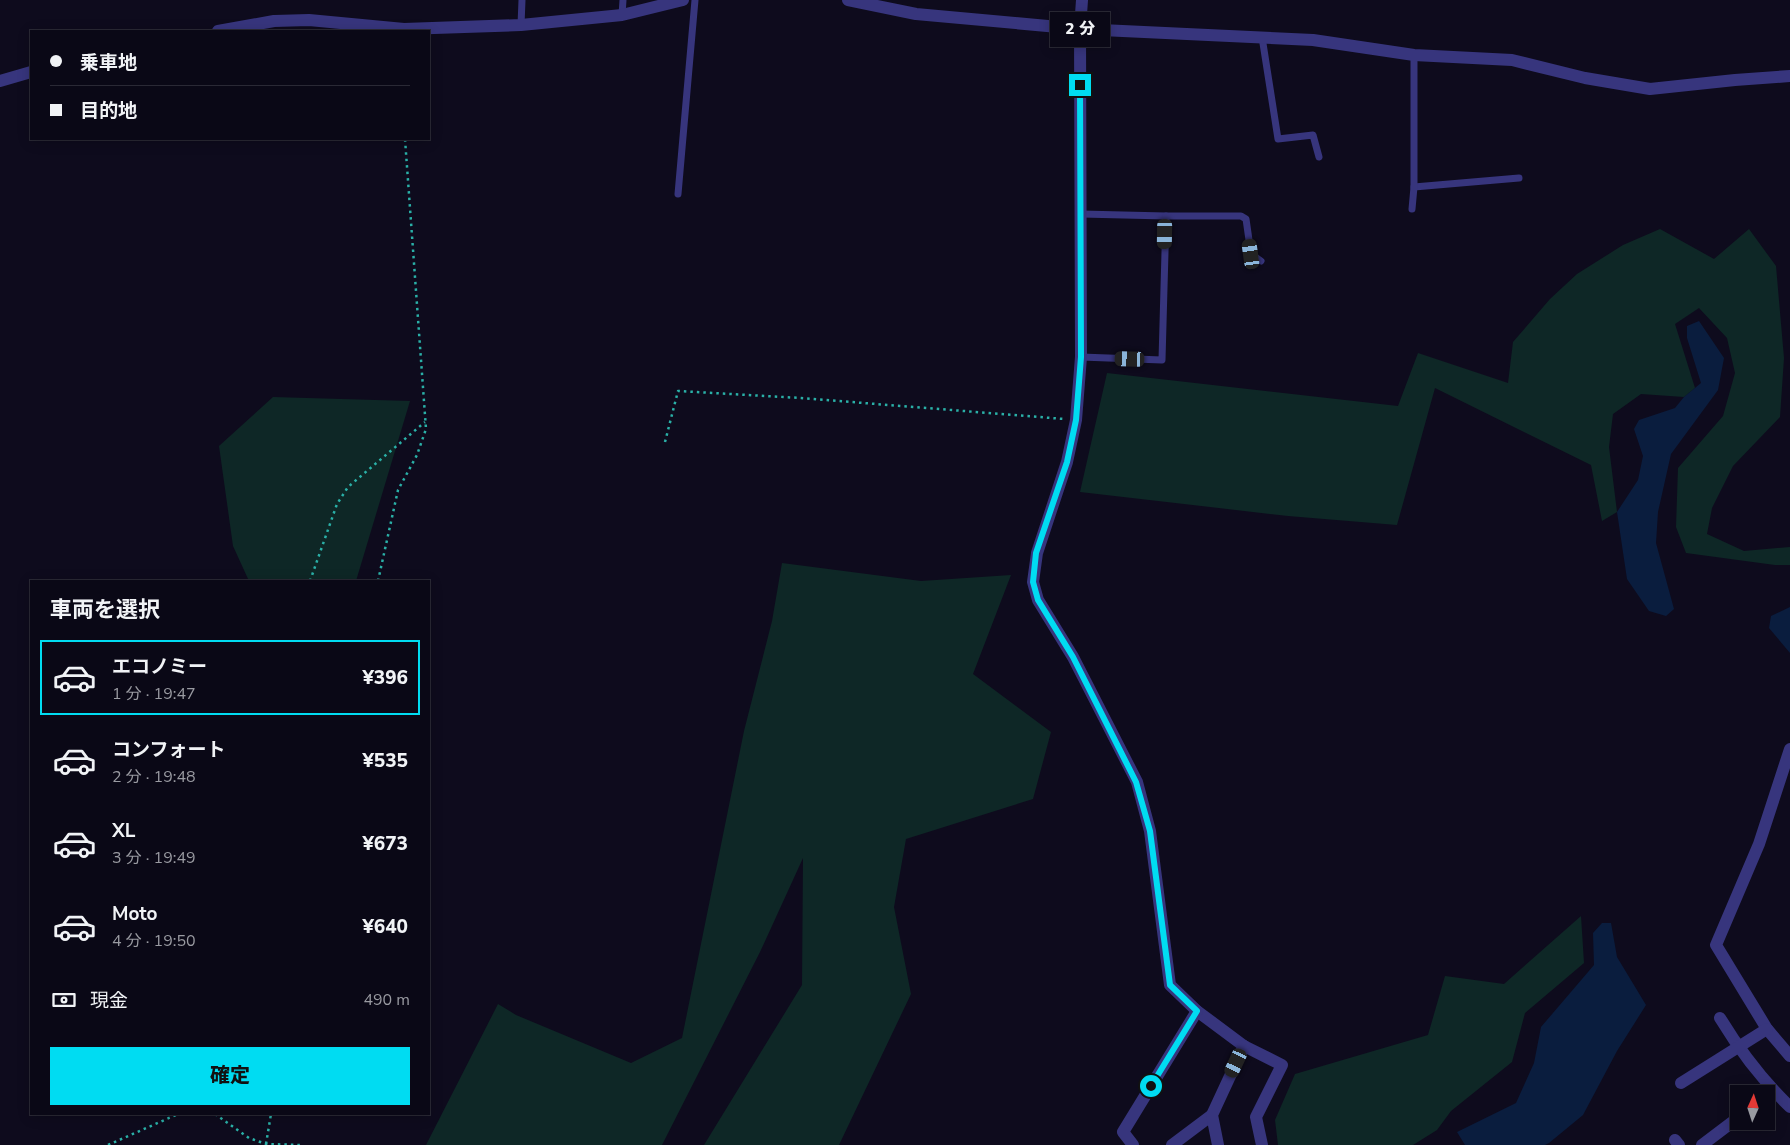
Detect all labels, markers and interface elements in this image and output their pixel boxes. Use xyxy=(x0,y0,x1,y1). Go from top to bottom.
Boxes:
callout: 2 分 xyxy=(1050,12,1110,48)
text: 2 分 xyxy=(1065,18,1095,40)
text: 乗車地 xyxy=(80,50,137,76)
route end xyxy=(1069,74,1091,96)
text: 目的地 xyxy=(80,98,137,124)
car xyxy=(1157,219,1172,249)
car xyxy=(1241,238,1260,270)
car xyxy=(1114,351,1145,367)
text: 車両を選択 xyxy=(50,595,160,625)
text: エコノミー xyxy=(112,654,207,680)
icon: car xyxy=(52,655,97,700)
text: ¥396 xyxy=(362,665,408,691)
text: 1 分 · 19:47 xyxy=(112,683,196,705)
text: コンフォート xyxy=(112,737,225,763)
icon: car xyxy=(52,738,97,783)
text: ¥535 xyxy=(362,748,408,774)
text: 2 分 · 19:48 xyxy=(112,766,196,788)
text: XL xyxy=(112,818,135,844)
icon: car xyxy=(52,821,97,866)
text: ¥673 xyxy=(362,831,408,857)
text: 3 分 · 19:49 xyxy=(112,847,196,869)
text: Moto xyxy=(112,901,158,927)
icon: car xyxy=(52,904,97,949)
text: ¥640 xyxy=(362,914,408,940)
text: 4 分 · 19:50 xyxy=(112,930,196,952)
icon: cash xyxy=(50,986,78,1014)
text: 現金 xyxy=(90,988,128,1014)
text: 490 m xyxy=(363,989,410,1011)
car xyxy=(1222,1046,1249,1080)
button: 確定 xyxy=(50,1047,410,1105)
route start xyxy=(1140,1075,1162,1097)
north arrow xyxy=(1730,1085,1775,1130)
map controls xyxy=(1730,1085,1775,1130)

